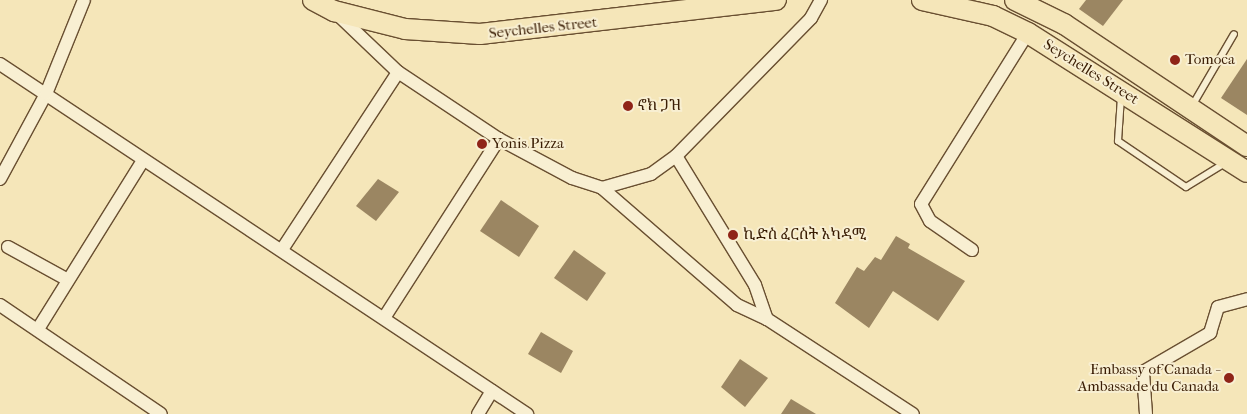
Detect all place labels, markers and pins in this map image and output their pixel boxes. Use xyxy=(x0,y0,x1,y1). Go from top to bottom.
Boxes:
place label: Tomoca xyxy=(1185,51,1235,69)
marker: Tomoca xyxy=(1169,54,1181,66)
place label: ኖክ ጋዝ xyxy=(638,97,681,115)
marker: ኖክ ጋዝ xyxy=(622,100,634,112)
place label: Yonis Pizza xyxy=(492,135,564,153)
marker: Yonis Pizza xyxy=(476,138,488,150)
place label: ኪድስ ፈርስት አካዳሚ xyxy=(743,226,866,244)
marker: ኪድስ ፈርስት አካዳሚ xyxy=(727,229,739,241)
place label: Embassy of Canada - Ambassade du Canada xyxy=(1078,360,1219,395)
marker: Embassy of Canada - Ambassade du Canada xyxy=(1223,372,1235,384)

